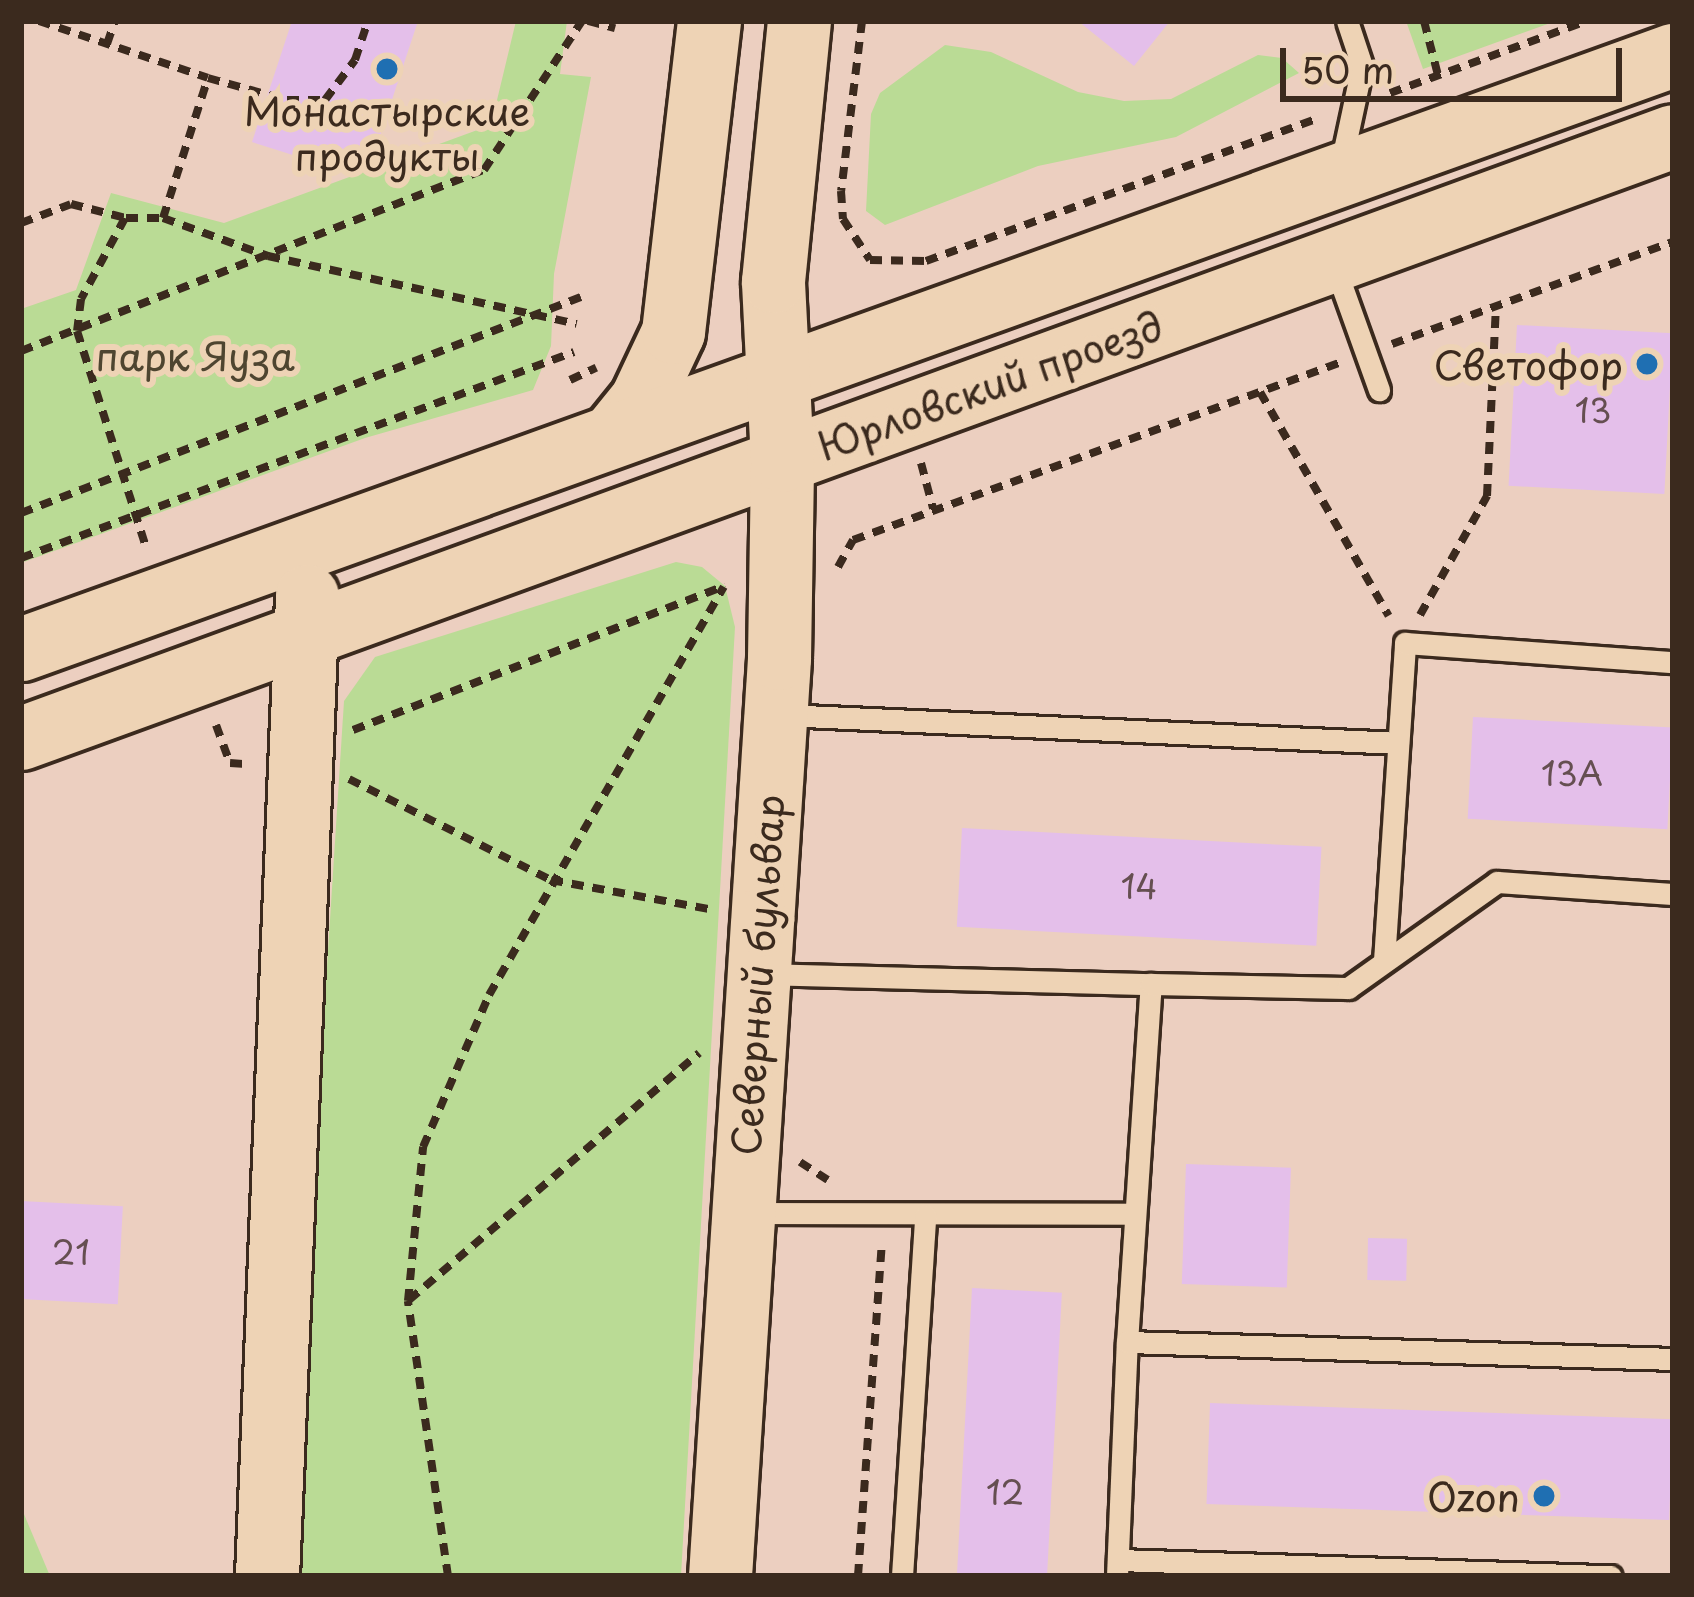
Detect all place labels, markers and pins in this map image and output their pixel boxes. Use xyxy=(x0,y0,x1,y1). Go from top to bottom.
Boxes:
marker: Монастырские продукты xyxy=(374,56,400,82)
place label: Монастырские продукты xyxy=(244,88,530,179)
place label: Светофор xyxy=(1434,341,1623,387)
marker: Светофор xyxy=(1634,351,1660,377)
place label: Ozon xyxy=(1427,1473,1520,1519)
marker: Ozon xyxy=(1531,1483,1557,1509)

